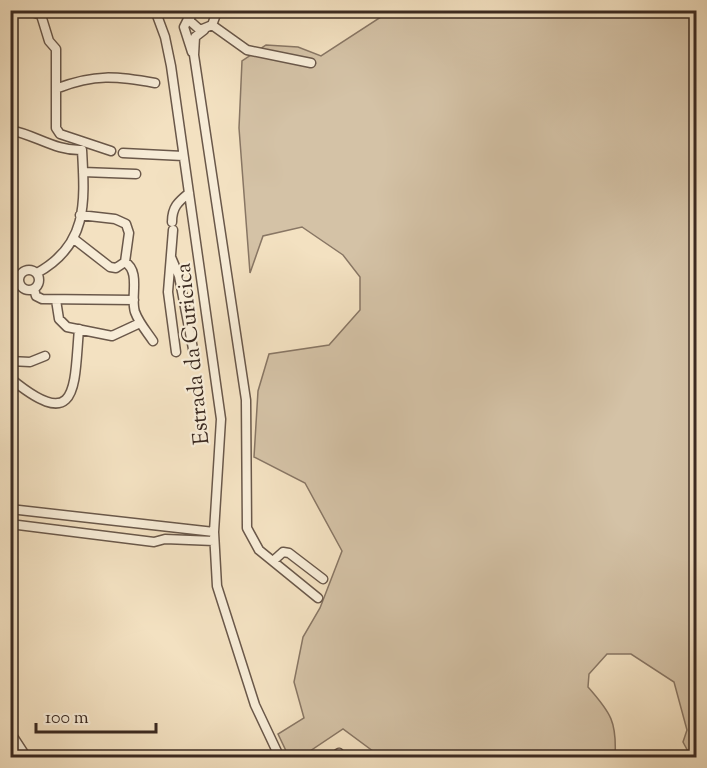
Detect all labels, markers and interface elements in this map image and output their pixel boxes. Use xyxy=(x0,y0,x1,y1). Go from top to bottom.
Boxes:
street label: Estrada da Curicica xyxy=(169,261,219,446)
scale bar xyxy=(36,696,156,734)
text: 100 m xyxy=(45,706,89,732)

